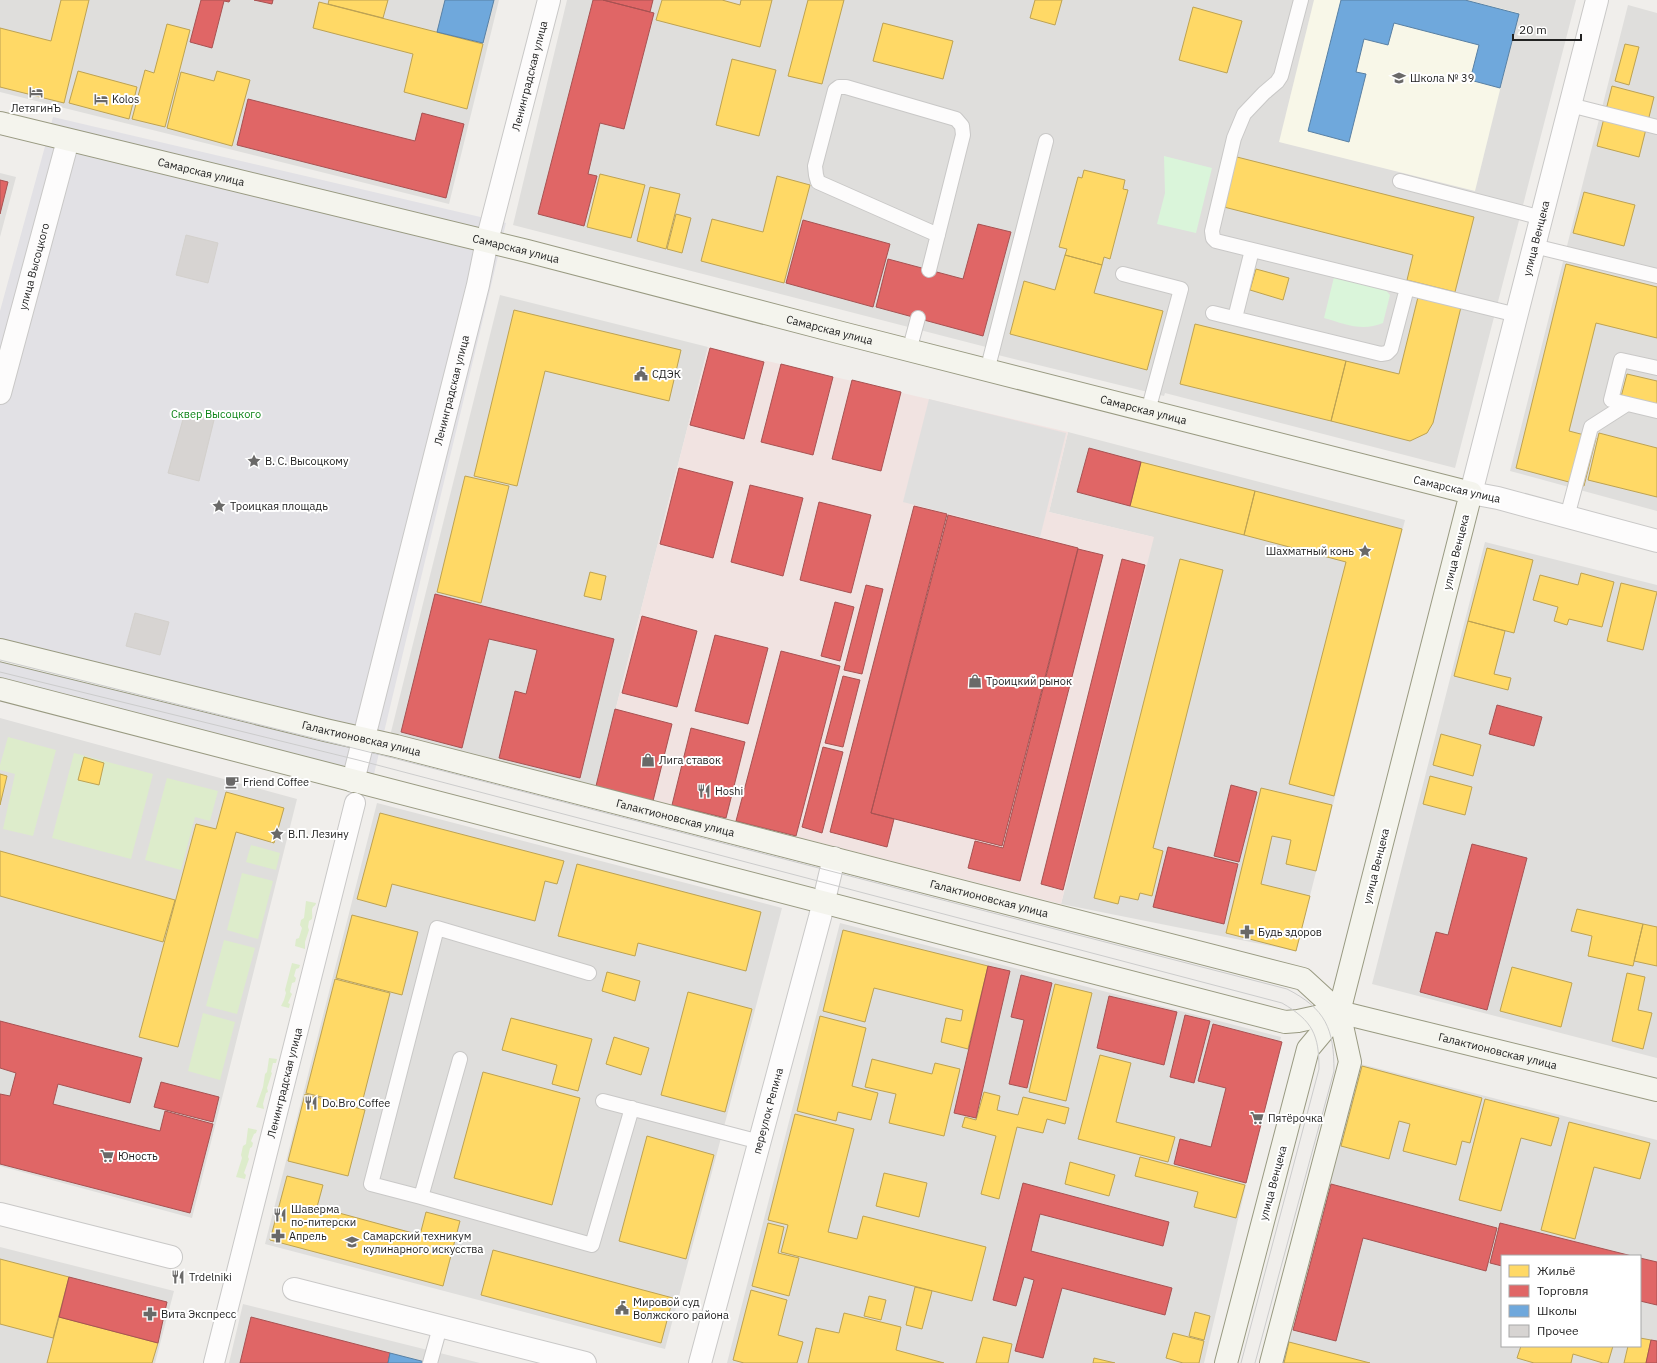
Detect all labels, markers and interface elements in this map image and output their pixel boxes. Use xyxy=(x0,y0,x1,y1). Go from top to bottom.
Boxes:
scale bar xyxy=(1513,16,1581,42)
street label: Ленинградская улица xyxy=(509,19,550,132)
text: 20 m xyxy=(1519,22,1547,37)
school or university icon: Школа № 39 xyxy=(1391,70,1407,86)
place label: Школа № 39 xyxy=(1410,71,1474,85)
hotel icon: ЛетягинЪ xyxy=(28,84,44,100)
hotel icon: Kolos xyxy=(93,91,109,107)
place label: Kolos xyxy=(112,92,139,106)
place label: ЛетягинЪ xyxy=(11,101,61,115)
street label: Самарская улица xyxy=(156,155,246,189)
street label: улица Венцека xyxy=(1520,199,1553,277)
street label: улица Высоцкого xyxy=(16,222,52,311)
street label: Самарская улица xyxy=(471,231,561,266)
street label: Самарская улица xyxy=(785,312,875,348)
street label: Ленинградская улица xyxy=(431,333,472,447)
public building icon: СДЭК xyxy=(633,366,649,382)
place label: СДЭК xyxy=(652,367,681,381)
street label: Самарская улица xyxy=(1099,392,1189,428)
park label: Сквер Высоцкого xyxy=(171,407,261,421)
place icon: В. С. Высоцкому xyxy=(246,453,262,469)
place label: В. С. Высоцкому xyxy=(265,454,349,468)
street label: Самарская улица xyxy=(1412,472,1502,506)
place icon: Троицкая площадь xyxy=(211,498,227,514)
place label: Троицкая площадь xyxy=(230,499,328,513)
street label: улица Венцека xyxy=(1440,513,1472,591)
place icon: Шахматный конь xyxy=(1357,543,1373,559)
place label: Шахматный конь xyxy=(1266,544,1354,558)
shop icon: Троицкий рынок xyxy=(967,673,983,689)
place label: Троицкий рынок xyxy=(986,674,1072,688)
street label: Галактионовская улица xyxy=(300,718,422,759)
shop icon: Лига ставок xyxy=(640,752,656,768)
place label: Лига ставок xyxy=(659,753,721,767)
cafe icon: Friend Coffee xyxy=(224,774,240,790)
place label: Friend Coffee xyxy=(243,775,309,789)
restaurant icon: Hoshi xyxy=(696,783,712,799)
place label: Hoshi xyxy=(715,784,743,798)
street label: Галактионовская улица xyxy=(615,796,736,840)
place icon: В.П. Лезину xyxy=(269,826,285,842)
place label: В.П. Лезину xyxy=(288,827,349,841)
street label: улица Венцека xyxy=(1360,827,1392,905)
street label: Галактионовская улица xyxy=(929,876,1050,920)
pharmacy icon: Будь здоров xyxy=(1239,924,1255,940)
place label: Будь здоров xyxy=(1258,925,1322,939)
street label: Ленинградская улица xyxy=(264,1026,305,1139)
street label: Галактионовская улица xyxy=(1437,1030,1559,1072)
street label: переулок Репина xyxy=(750,1066,786,1156)
restaurant icon: Do.Bro Coffee xyxy=(303,1095,319,1111)
place label: Do.Bro Coffee xyxy=(322,1096,390,1110)
supermarket icon: Пятёрочка xyxy=(1249,1110,1265,1126)
place label: Пятёрочка xyxy=(1268,1111,1323,1125)
street label: улица Венцека xyxy=(1256,1144,1290,1222)
supermarket icon: Юность xyxy=(99,1148,115,1164)
place label: Юность xyxy=(118,1149,158,1163)
place label: Шаверма по-питерски xyxy=(291,1202,356,1229)
restaurant icon: Шаверма по-питерски xyxy=(272,1207,288,1223)
pharmacy icon: Апрель xyxy=(270,1228,286,1244)
place label: Апрель xyxy=(289,1229,327,1243)
place label: Самарский техникум кулинарного искусства xyxy=(363,1229,483,1256)
school or university icon: Самарский техникум кулинарного искусства xyxy=(344,1234,360,1250)
legend xyxy=(1501,1255,1641,1347)
text: Жильё xyxy=(1537,1263,1576,1278)
restaurant icon: Trdelniki xyxy=(170,1269,186,1285)
place label: Trdelniki xyxy=(189,1270,232,1284)
text: Торговля xyxy=(1537,1283,1588,1298)
place label: Мировой суд Волжского района xyxy=(633,1295,729,1322)
public building icon: Мировой суд Волжского района xyxy=(614,1300,630,1316)
text: Школы xyxy=(1537,1303,1577,1318)
pharmacy icon: Вита Экспресс xyxy=(142,1306,158,1322)
place label: Вита Экспресс xyxy=(161,1307,237,1321)
text: Прочее xyxy=(1537,1323,1579,1338)

